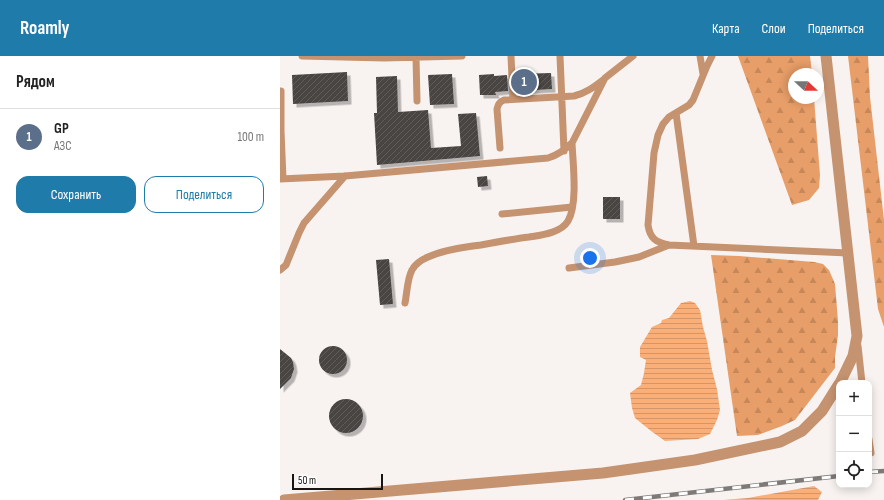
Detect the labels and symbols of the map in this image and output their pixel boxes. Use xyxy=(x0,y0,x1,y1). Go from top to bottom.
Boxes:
pin: 1 xyxy=(511,67,537,97)
north arrow xyxy=(788,68,824,104)
your location xyxy=(580,248,600,268)
scale bar xyxy=(292,472,383,491)

